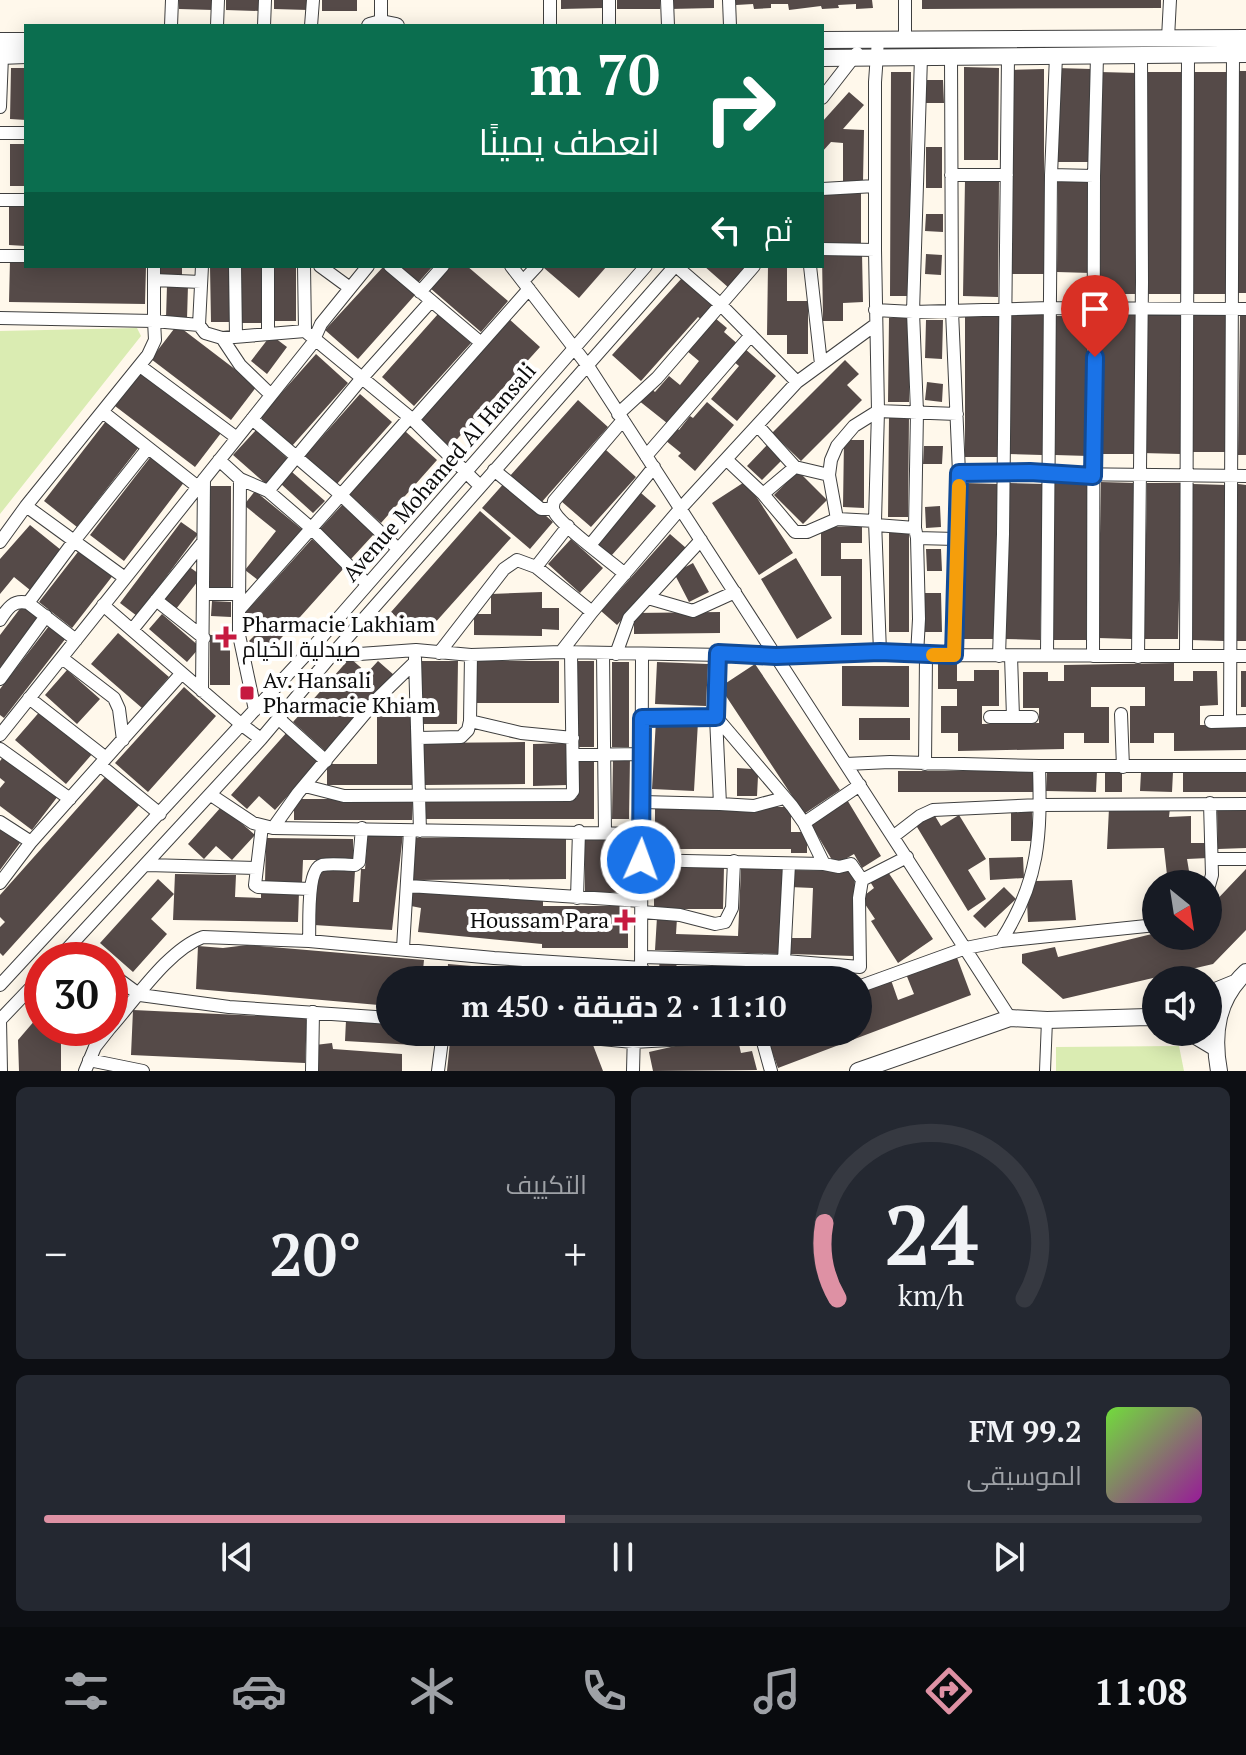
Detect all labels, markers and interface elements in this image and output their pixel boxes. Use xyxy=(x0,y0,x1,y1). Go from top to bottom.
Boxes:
text: 70 m xyxy=(530,37,660,111)
icon: right xyxy=(688,56,792,160)
text: انعطف يمينًا xyxy=(478,118,660,165)
icon: left xyxy=(704,208,748,252)
text: ثم xyxy=(764,210,792,250)
pin xyxy=(1061,275,1129,357)
icon: arrive xyxy=(1073,287,1117,331)
street label: Avenue Mohamed Al Hansali xyxy=(336,356,542,587)
place label: Pharmacie Lakhiam صيدلية الخيام xyxy=(242,609,435,665)
marker: Pharmacie Lakhiam صيدلية الخيام xyxy=(217,628,235,646)
place label: Av. Hansali Pharmacie Khiam xyxy=(263,665,436,719)
marker: Av. Hansali Pharmacie Khiam xyxy=(238,684,256,702)
position arrow xyxy=(599,818,683,902)
north arrow xyxy=(1142,870,1222,950)
map controls xyxy=(1142,870,1222,1046)
place label: Houssam Para xyxy=(470,905,609,934)
marker: Houssam Para xyxy=(616,911,634,929)
speed limit sign: 30 xyxy=(24,942,128,1046)
button: sound xyxy=(1142,966,1222,1046)
text: 11:10 · 2 دقيقة · 450 m xyxy=(462,986,786,1026)
text: التكييف xyxy=(505,1167,587,1201)
text: 24 xyxy=(883,1179,978,1289)
text: 20° xyxy=(269,1214,362,1293)
text: − xyxy=(44,1224,67,1283)
text: + xyxy=(564,1224,587,1283)
text: km/h xyxy=(897,1276,964,1314)
text: 99.2 FM xyxy=(969,1411,1082,1451)
text: الموسيقى xyxy=(967,1458,1082,1492)
icon: previous xyxy=(215,1535,259,1579)
icon: pause xyxy=(601,1535,645,1579)
icon: next xyxy=(987,1535,1031,1579)
icon: filters xyxy=(58,1663,114,1719)
icon: car xyxy=(231,1663,287,1719)
icon: climate xyxy=(404,1663,460,1719)
icon: phone xyxy=(576,1663,632,1719)
icon: music xyxy=(749,1663,805,1719)
icon: directions xyxy=(921,1663,977,1719)
text: 11:08 xyxy=(1094,1668,1188,1715)

